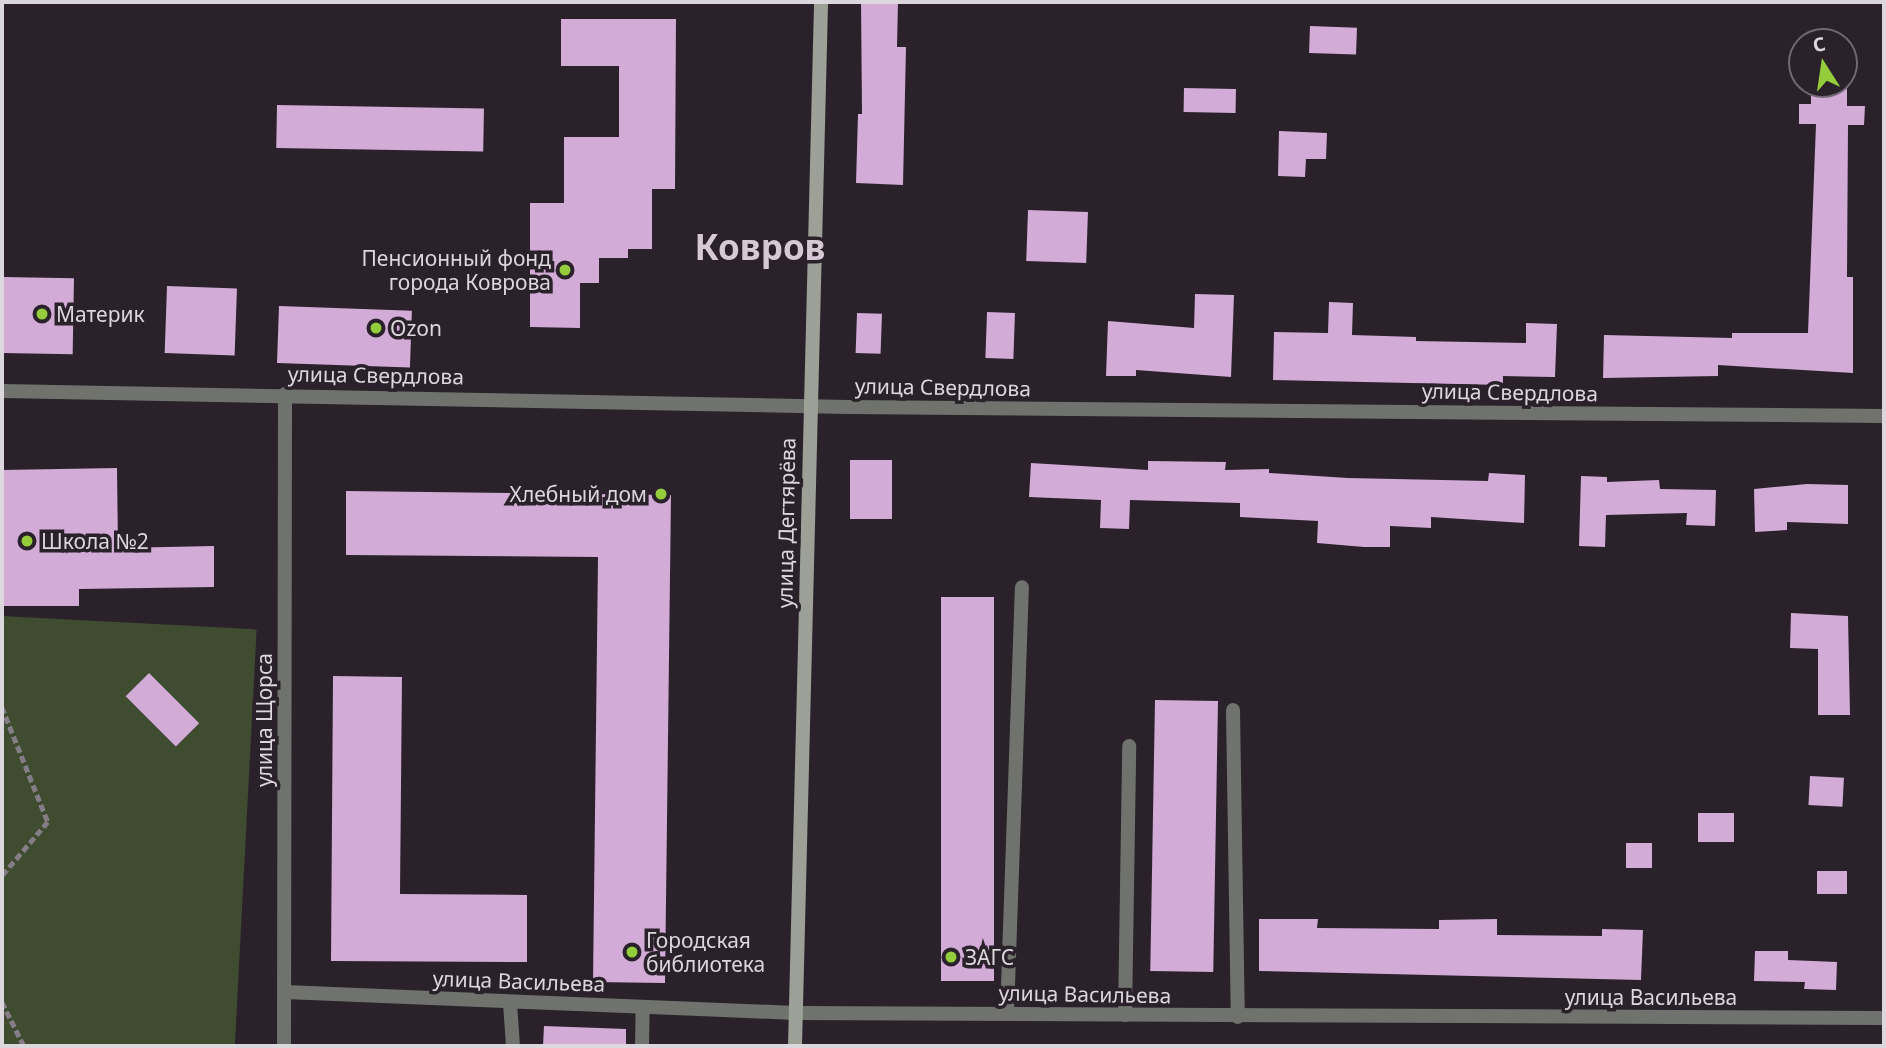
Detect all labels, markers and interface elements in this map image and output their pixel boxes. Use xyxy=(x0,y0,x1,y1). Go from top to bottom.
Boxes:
north arrow xyxy=(1788,28,1858,98)
text: С xyxy=(1810,30,1828,58)
district label: Ковров xyxy=(695,226,825,268)
place label: Пенсионный фонд города Коврова xyxy=(361,245,551,295)
marker: Пенсионный фонд города Коврова xyxy=(557,262,573,278)
place label: Материк xyxy=(56,301,145,327)
marker: Материк xyxy=(34,306,50,322)
place label: Ozon xyxy=(390,315,442,341)
marker: Ozon xyxy=(368,320,384,336)
street label: улица Свердлова xyxy=(288,361,464,389)
street label: улица Свердлова xyxy=(855,373,1031,401)
street label: улица Свердлова xyxy=(1422,378,1598,406)
street label: улица Дегтярёва xyxy=(772,437,800,609)
place label: Хлебный дом xyxy=(510,481,647,507)
marker: Хлебный дом xyxy=(653,486,669,502)
place label: Школа №2 xyxy=(41,528,149,554)
marker: Школа №2 xyxy=(19,533,35,549)
street label: улица Щорса xyxy=(251,653,277,787)
place label: Городская библиотека xyxy=(646,927,765,977)
marker: Городская библиотека xyxy=(624,944,640,960)
place label: ЗАГС xyxy=(965,944,1014,970)
marker: ЗАГС xyxy=(943,949,959,965)
street label: улица Васильева xyxy=(432,965,606,997)
street label: улица Васильева xyxy=(999,980,1171,1008)
street label: улица Васильева xyxy=(1565,984,1737,1010)

